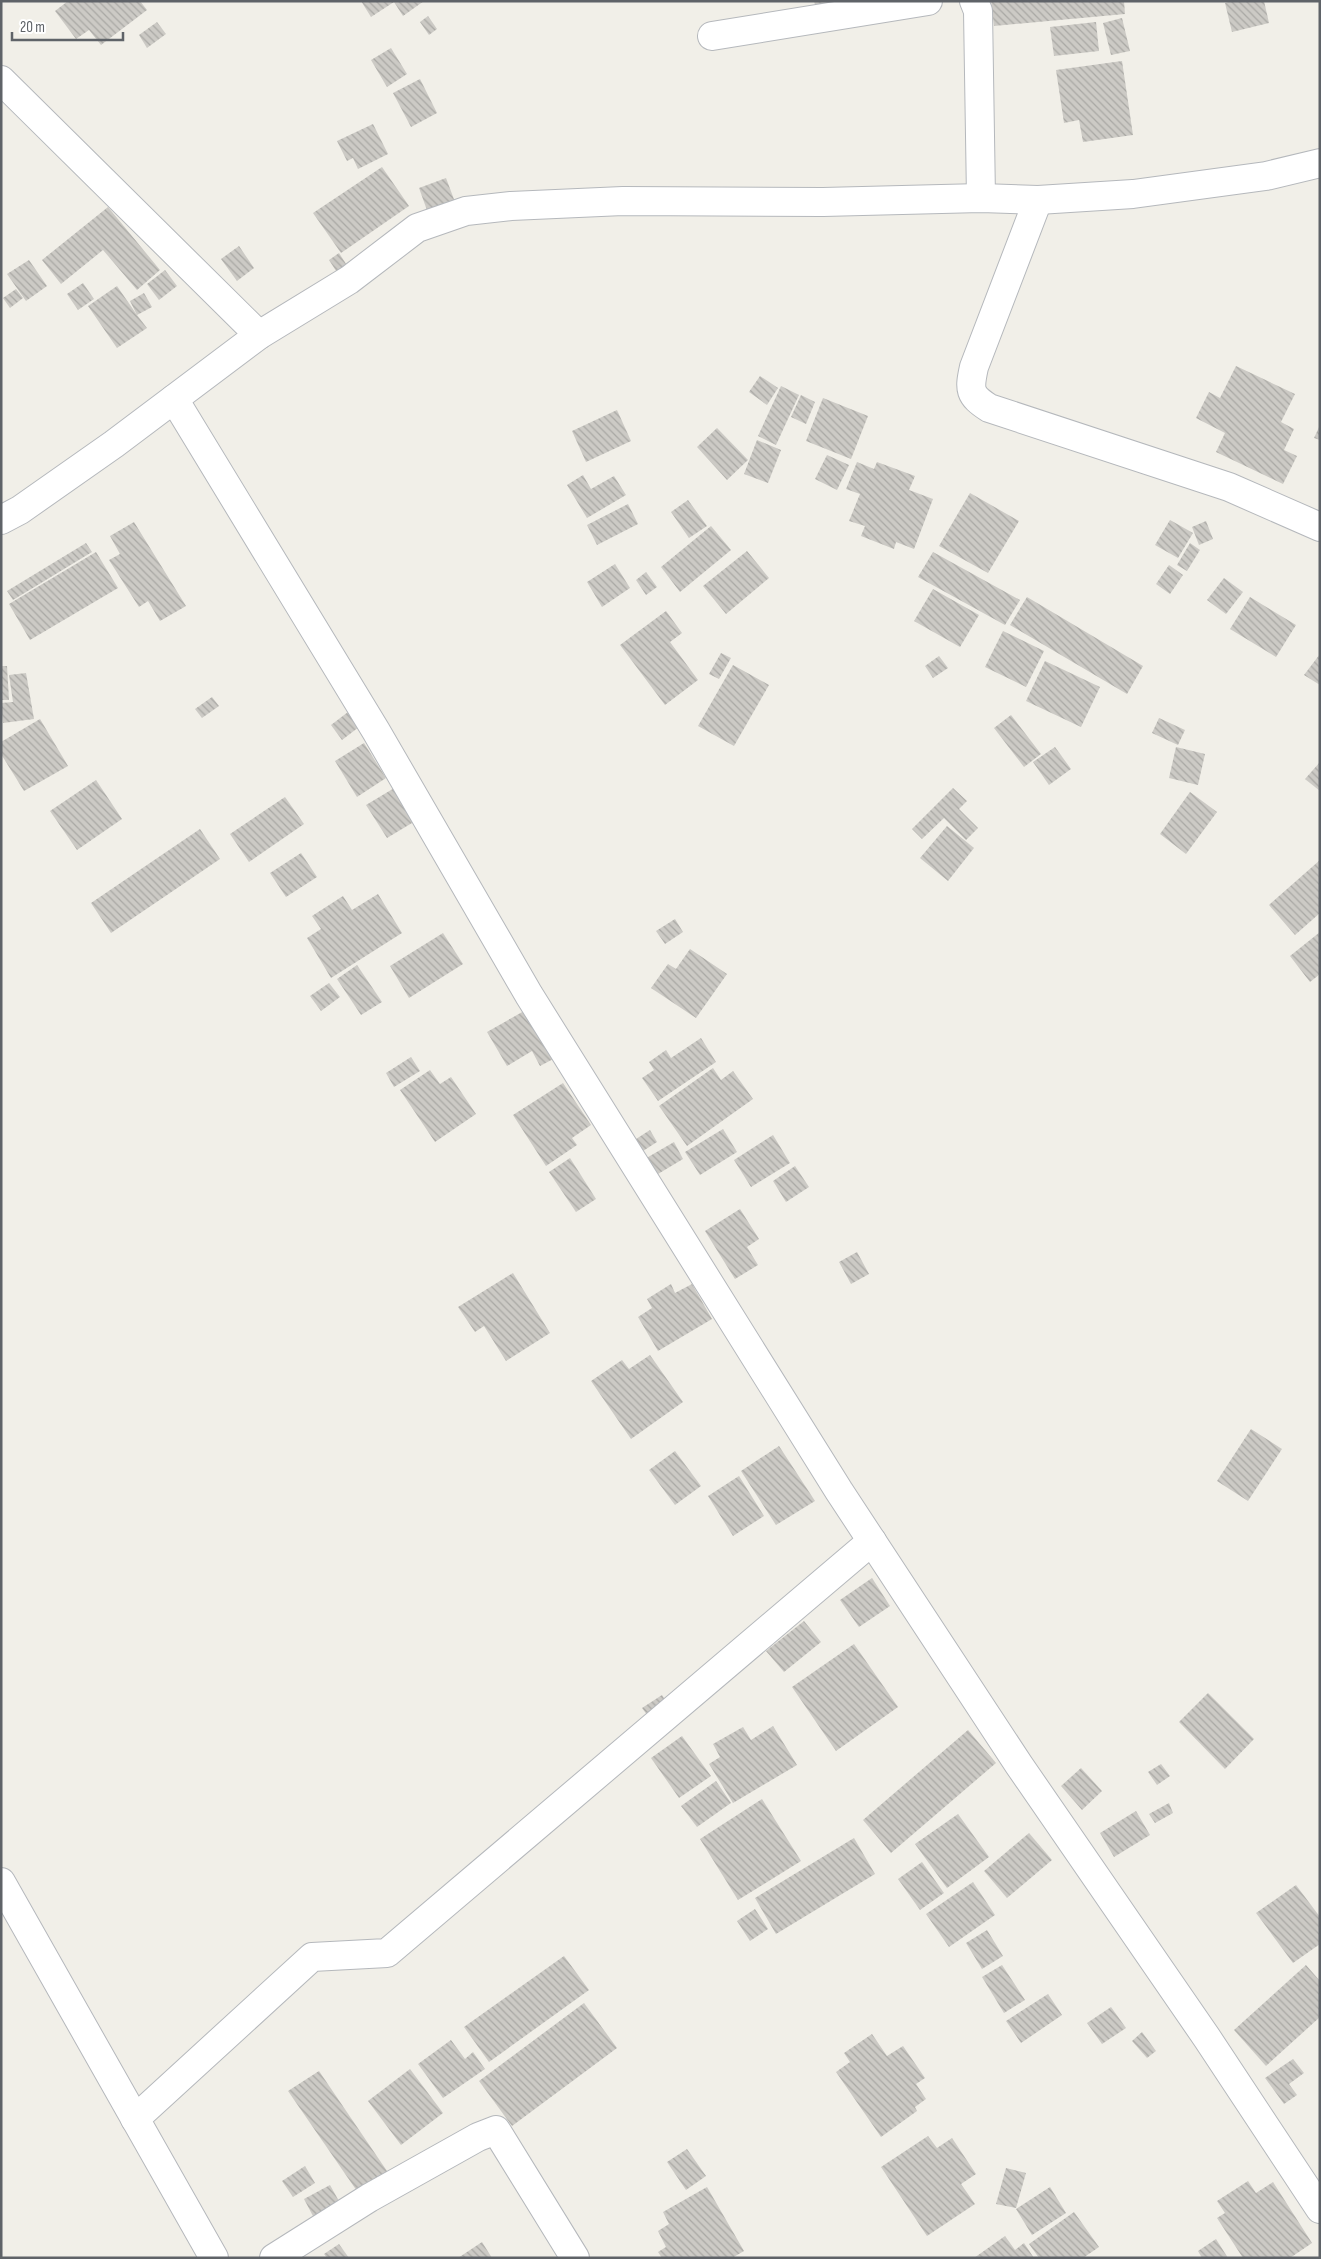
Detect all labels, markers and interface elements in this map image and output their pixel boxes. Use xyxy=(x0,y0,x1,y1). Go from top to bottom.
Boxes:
scale bar xyxy=(12,10,124,42)
text: 20 m xyxy=(20,18,45,37)

